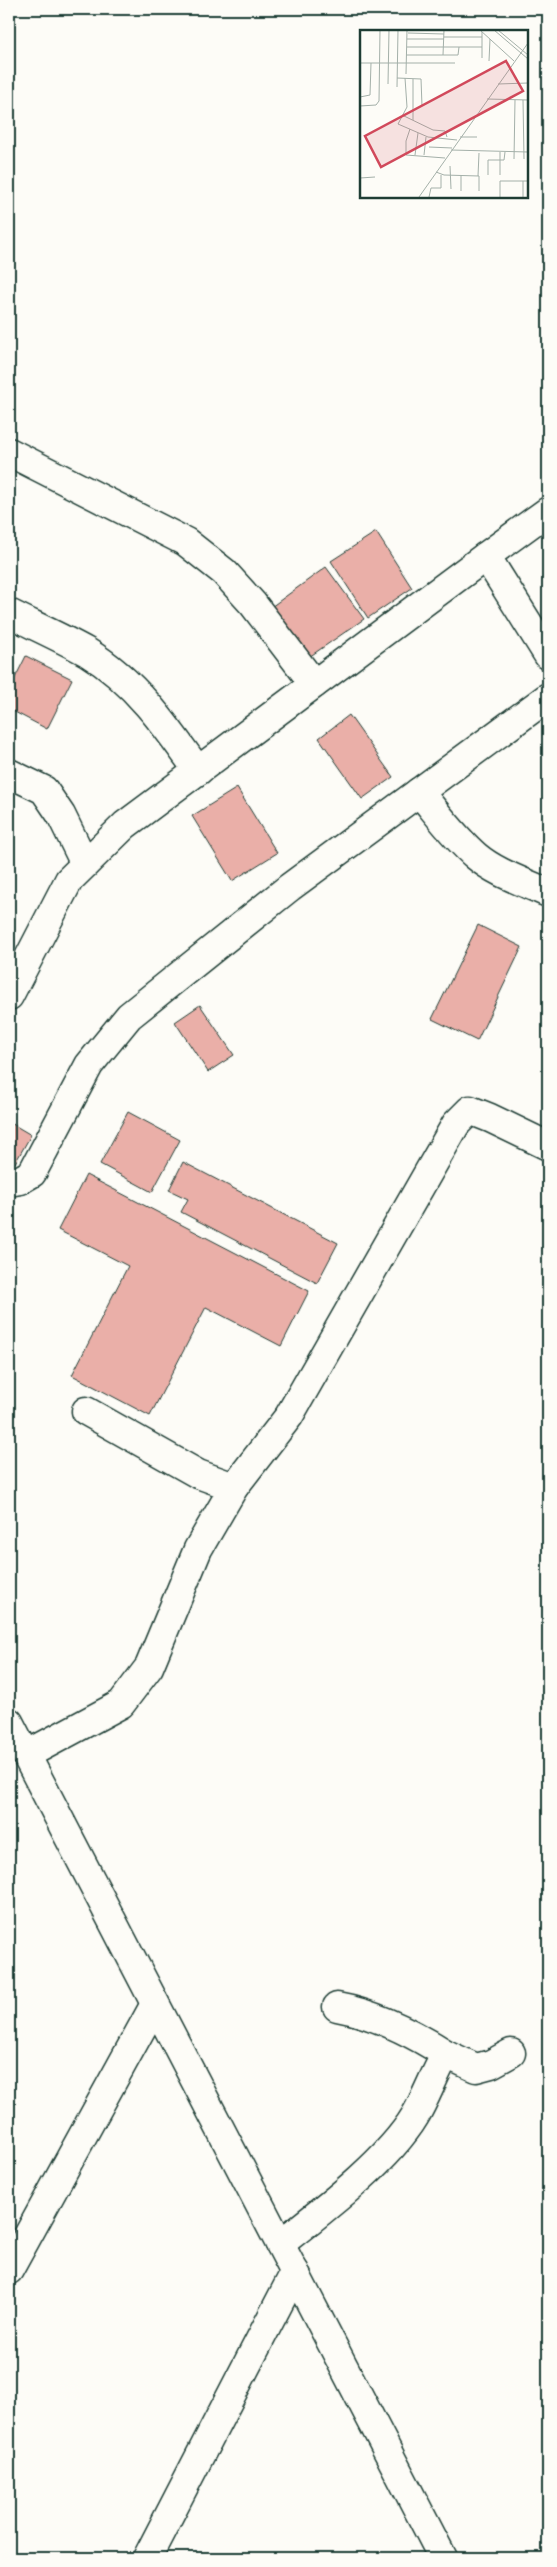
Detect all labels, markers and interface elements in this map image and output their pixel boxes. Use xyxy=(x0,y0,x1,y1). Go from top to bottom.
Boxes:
inset map xyxy=(360,30,527,198)

